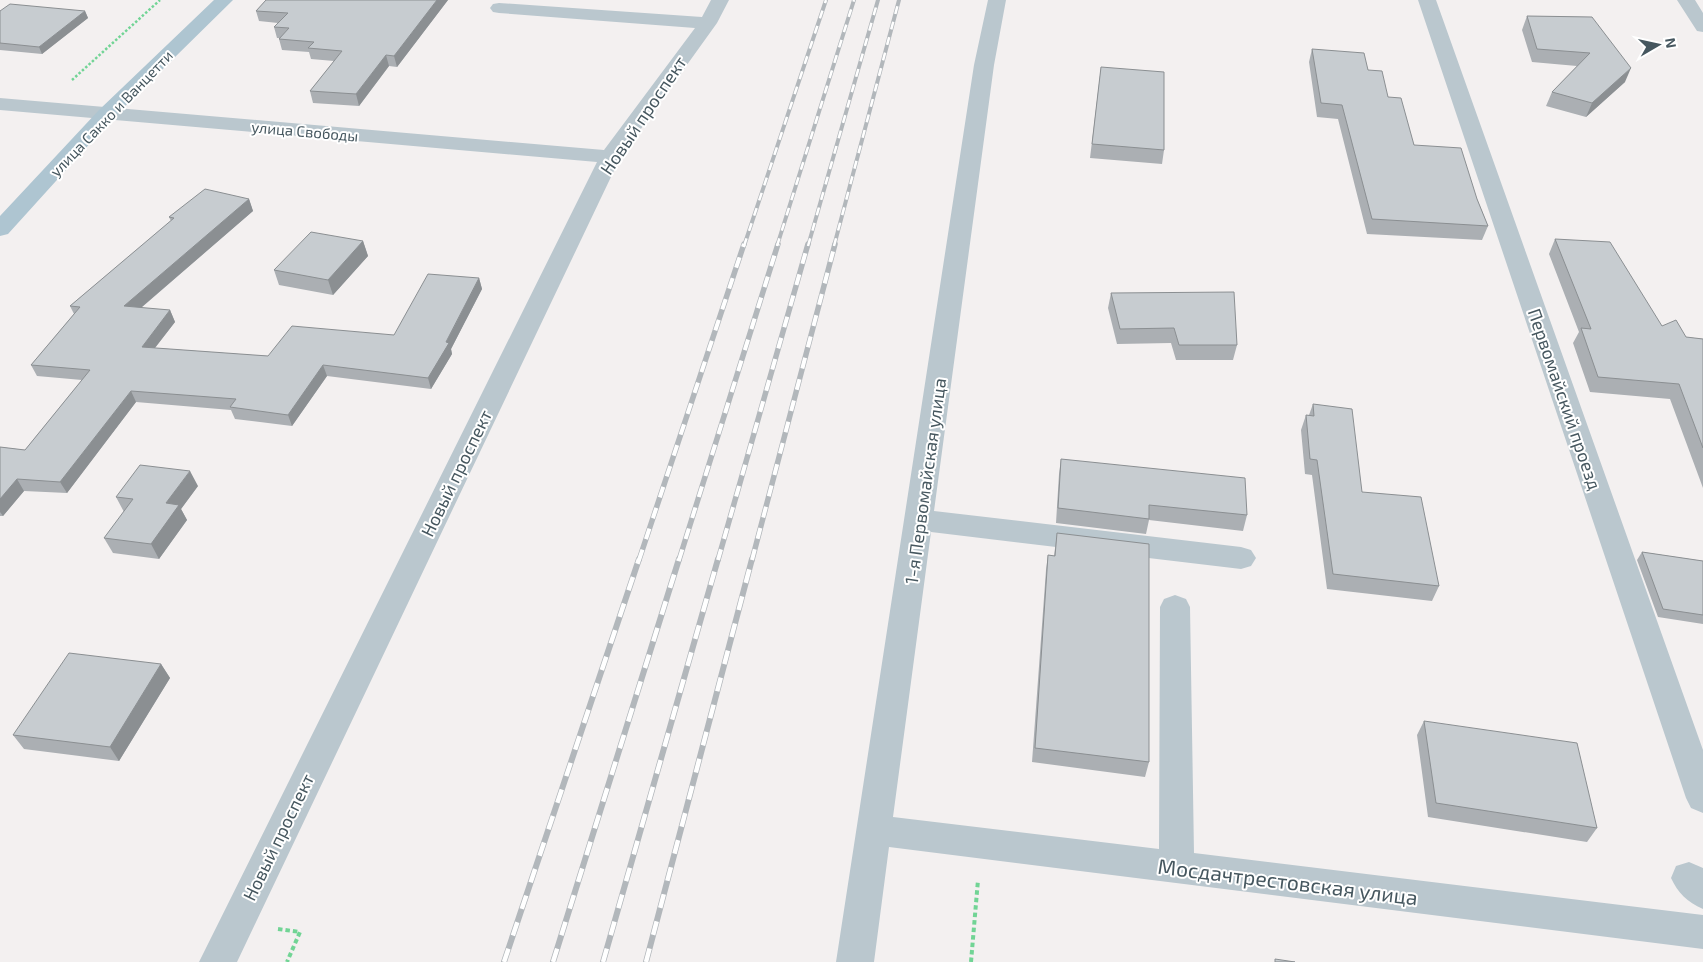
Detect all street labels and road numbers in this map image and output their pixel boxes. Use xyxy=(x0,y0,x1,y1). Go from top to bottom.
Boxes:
street label: улица Сакко и Ванцетти xyxy=(46,46,177,181)
street label: Новый проспект xyxy=(595,51,691,179)
street label: улица Свободы xyxy=(251,117,359,146)
street label: Первомайский проезд xyxy=(1524,305,1606,493)
street label: 1-я Первомайская улица xyxy=(900,376,950,586)
street label: Новый проспект xyxy=(416,406,496,540)
street label: Новый проспект xyxy=(238,770,318,904)
street label: Мосдачтрестовская улица xyxy=(1156,853,1419,910)

